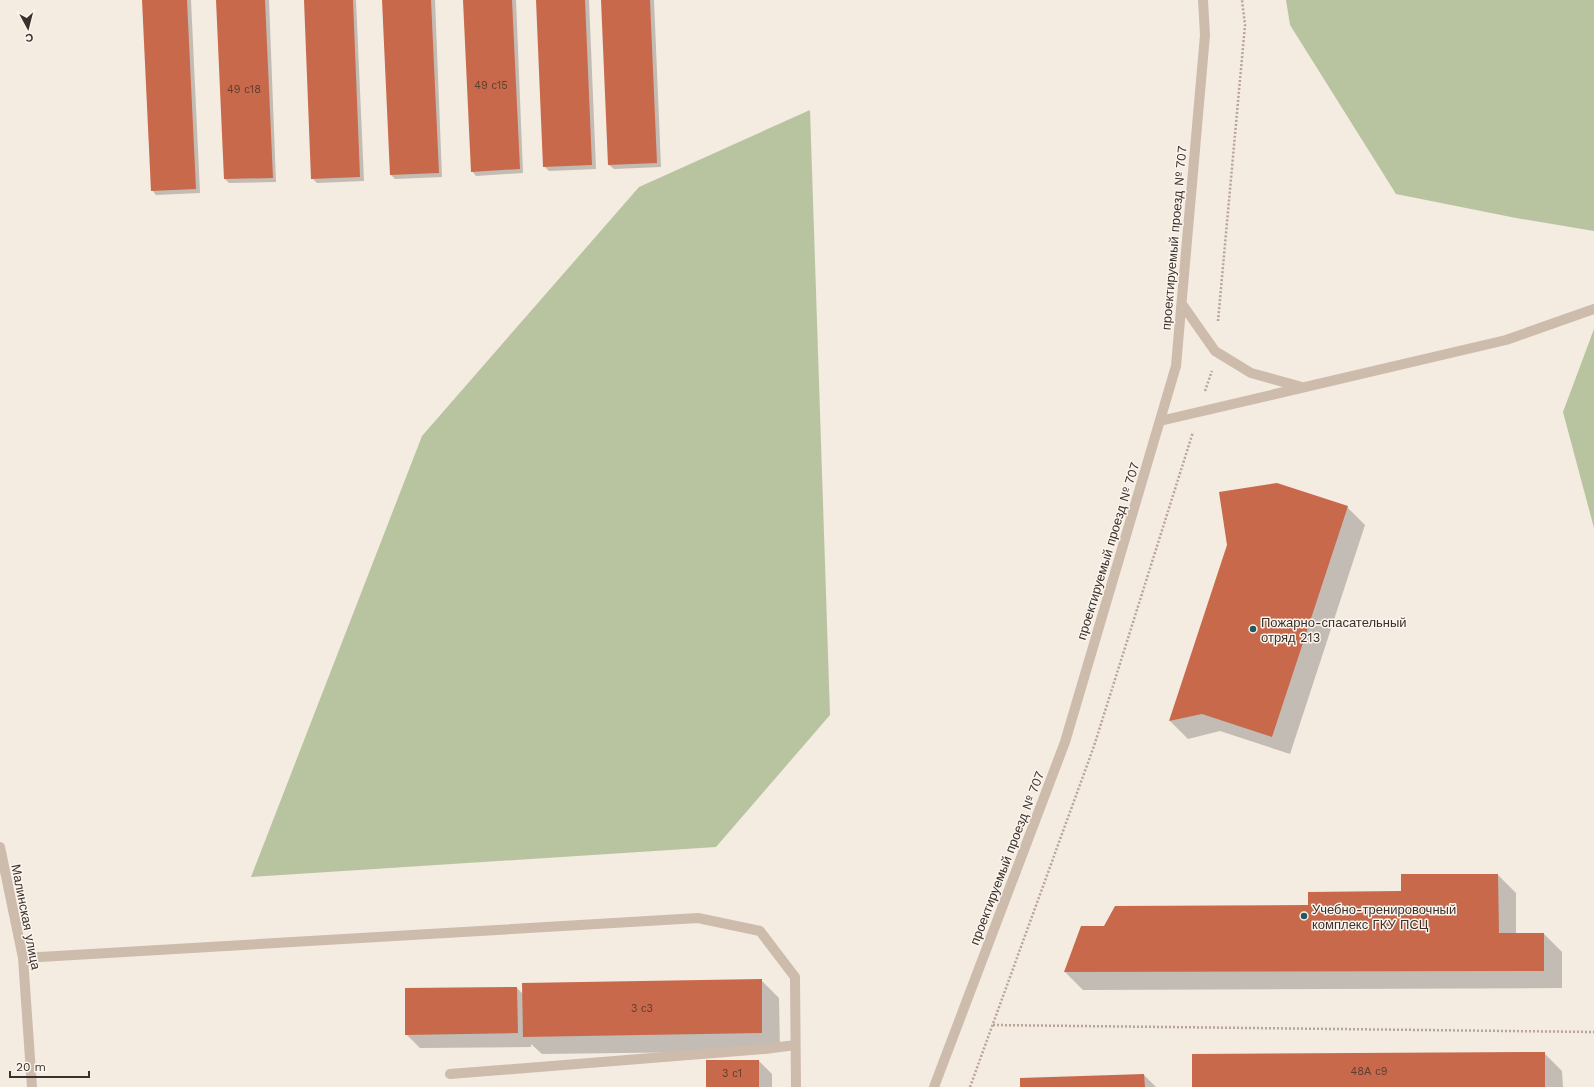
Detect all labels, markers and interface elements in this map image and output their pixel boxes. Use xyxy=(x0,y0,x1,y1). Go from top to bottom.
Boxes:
north arrow xyxy=(8,8,48,48)
text: С xyxy=(24,30,34,44)
house number: 49 с15 xyxy=(474,79,508,92)
house number: 49 с18 xyxy=(227,83,261,96)
street label: проектируемый проезд № 707 xyxy=(1158,145,1190,331)
street label: проектируемый проезд № 707 xyxy=(1074,460,1142,642)
place label: Пожарно-спасательный отряд 213 xyxy=(1261,615,1407,645)
marker: Пожарно-спасательный отряд 213 xyxy=(1248,624,1258,634)
street label: проектируемый проезд № 707 xyxy=(967,769,1047,947)
street label: Малинская улица xyxy=(8,863,44,972)
place label: Учебно-тренировочный комплекс ГКУ ПСЦ xyxy=(1312,902,1456,932)
marker: Учебно-тренировочный комплекс ГКУ ПСЦ xyxy=(1299,911,1309,921)
house number: 3 с3 xyxy=(631,1002,653,1015)
scale bar xyxy=(10,1053,89,1079)
text: 20 m xyxy=(16,1060,46,1074)
house number: 48А с9 xyxy=(1351,1065,1388,1078)
house number: 3 с1 xyxy=(722,1067,742,1080)

